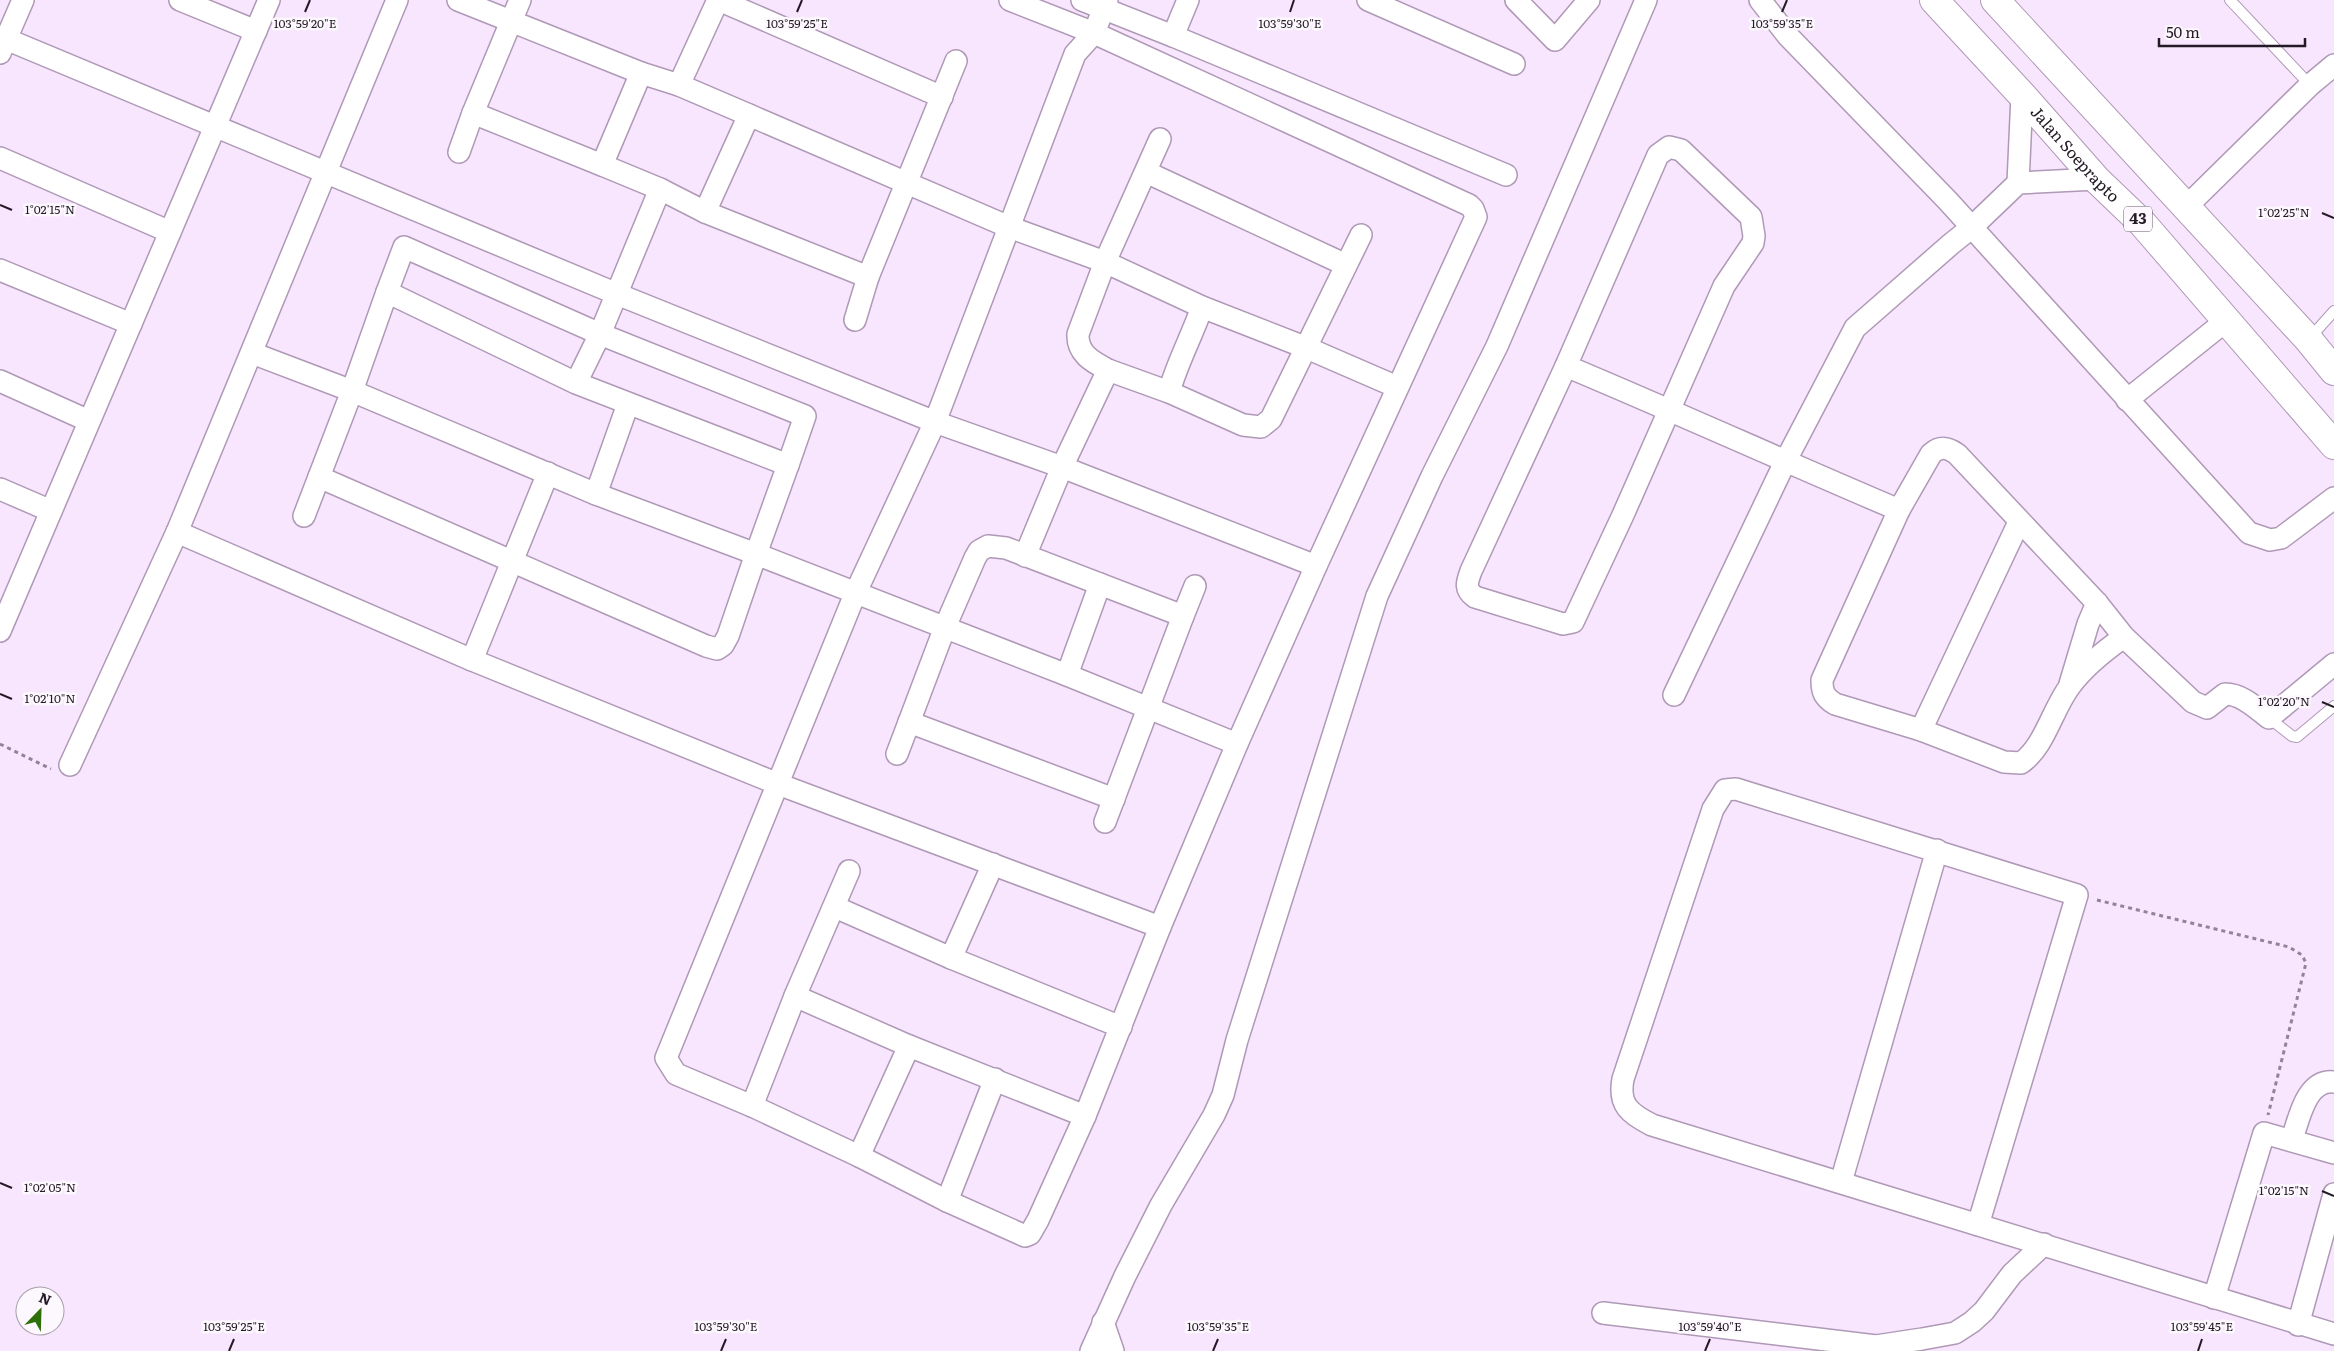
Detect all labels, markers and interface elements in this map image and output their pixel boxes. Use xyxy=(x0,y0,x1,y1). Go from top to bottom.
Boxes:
text: 103°59'20"E xyxy=(274,14,337,32)
text: 103°59'25"E xyxy=(766,14,828,32)
text: 103°59'30"E xyxy=(1258,14,1322,32)
text: 103°59'35"E xyxy=(1751,14,1813,32)
scale bar xyxy=(2159,15,2305,47)
text: 50 m xyxy=(2166,20,2200,43)
street label: Jalan Soeprapto xyxy=(2026,100,2126,207)
text: 1°02'15"N xyxy=(25,200,75,218)
text: 1°02'25"N xyxy=(2258,203,2310,221)
road number: 43 xyxy=(2124,206,2152,232)
text: 1°02'10"N xyxy=(24,689,76,707)
text: 1°02'20"N xyxy=(2258,692,2310,710)
text: 1°02'05"N xyxy=(24,1178,76,1196)
text: 1°02'15"N xyxy=(2259,1181,2309,1199)
north arrow xyxy=(15,1286,65,1336)
text: N xyxy=(36,1287,55,1310)
text: 103°59'25"E xyxy=(203,1317,265,1335)
text: 103°59'30"E xyxy=(694,1317,758,1335)
text: 103°59'35"E xyxy=(1187,1317,1249,1335)
text: 103°59'40"E xyxy=(1678,1317,1742,1335)
text: 103°59'45"E xyxy=(2171,1317,2233,1335)

